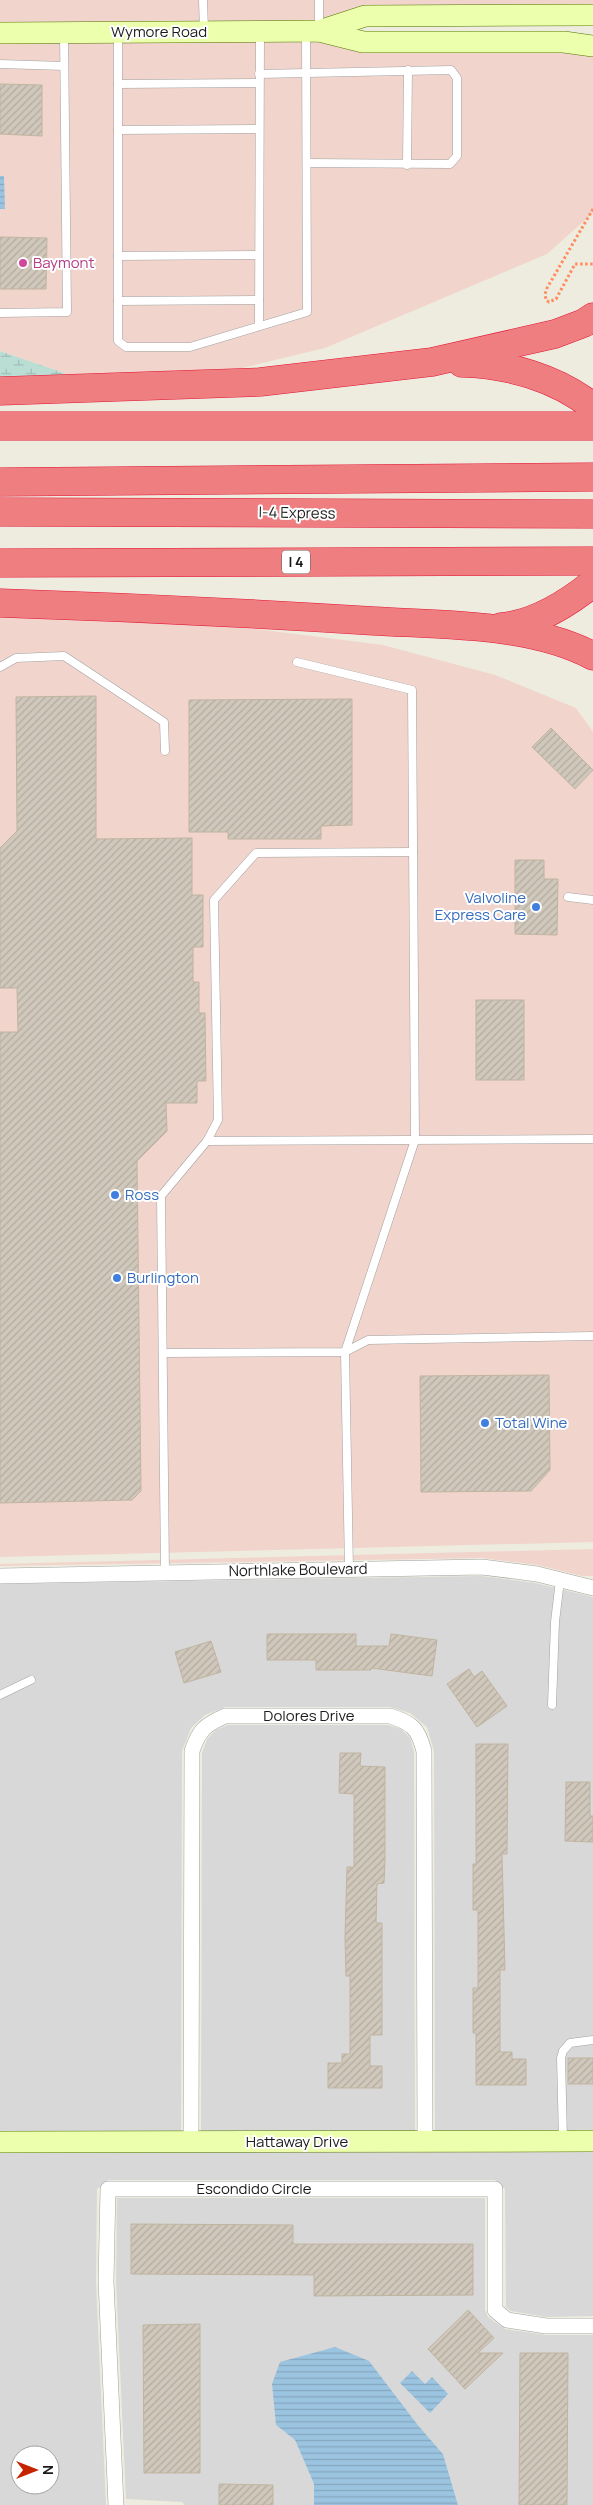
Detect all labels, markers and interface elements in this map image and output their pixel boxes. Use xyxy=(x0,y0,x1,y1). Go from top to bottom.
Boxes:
street label: Wymore Road xyxy=(111,21,207,42)
place label: Baymont xyxy=(33,252,94,273)
marker: Baymont xyxy=(17,257,29,269)
street label: I-4 Express xyxy=(258,501,336,524)
road number: I 4 xyxy=(282,550,310,574)
place label: Valvoline Express Care xyxy=(435,887,526,925)
marker: Valvoline Express Care xyxy=(530,901,542,913)
place label: Ross xyxy=(125,1184,159,1205)
marker: Ross xyxy=(109,1189,121,1201)
place label: Burlington xyxy=(127,1267,199,1288)
marker: Burlington xyxy=(111,1272,123,1284)
place label: Total Wine xyxy=(495,1412,568,1433)
marker: Total Wine xyxy=(479,1417,491,1429)
street label: Northlake Boulevard xyxy=(228,1558,368,1581)
street label: Dolores Drive xyxy=(263,1705,355,1726)
street label: Hattaway Drive xyxy=(246,2131,349,2152)
street label: Escondido Circle xyxy=(196,2178,312,2199)
north arrow xyxy=(10,2445,60,2495)
text: N xyxy=(39,2465,58,2475)

